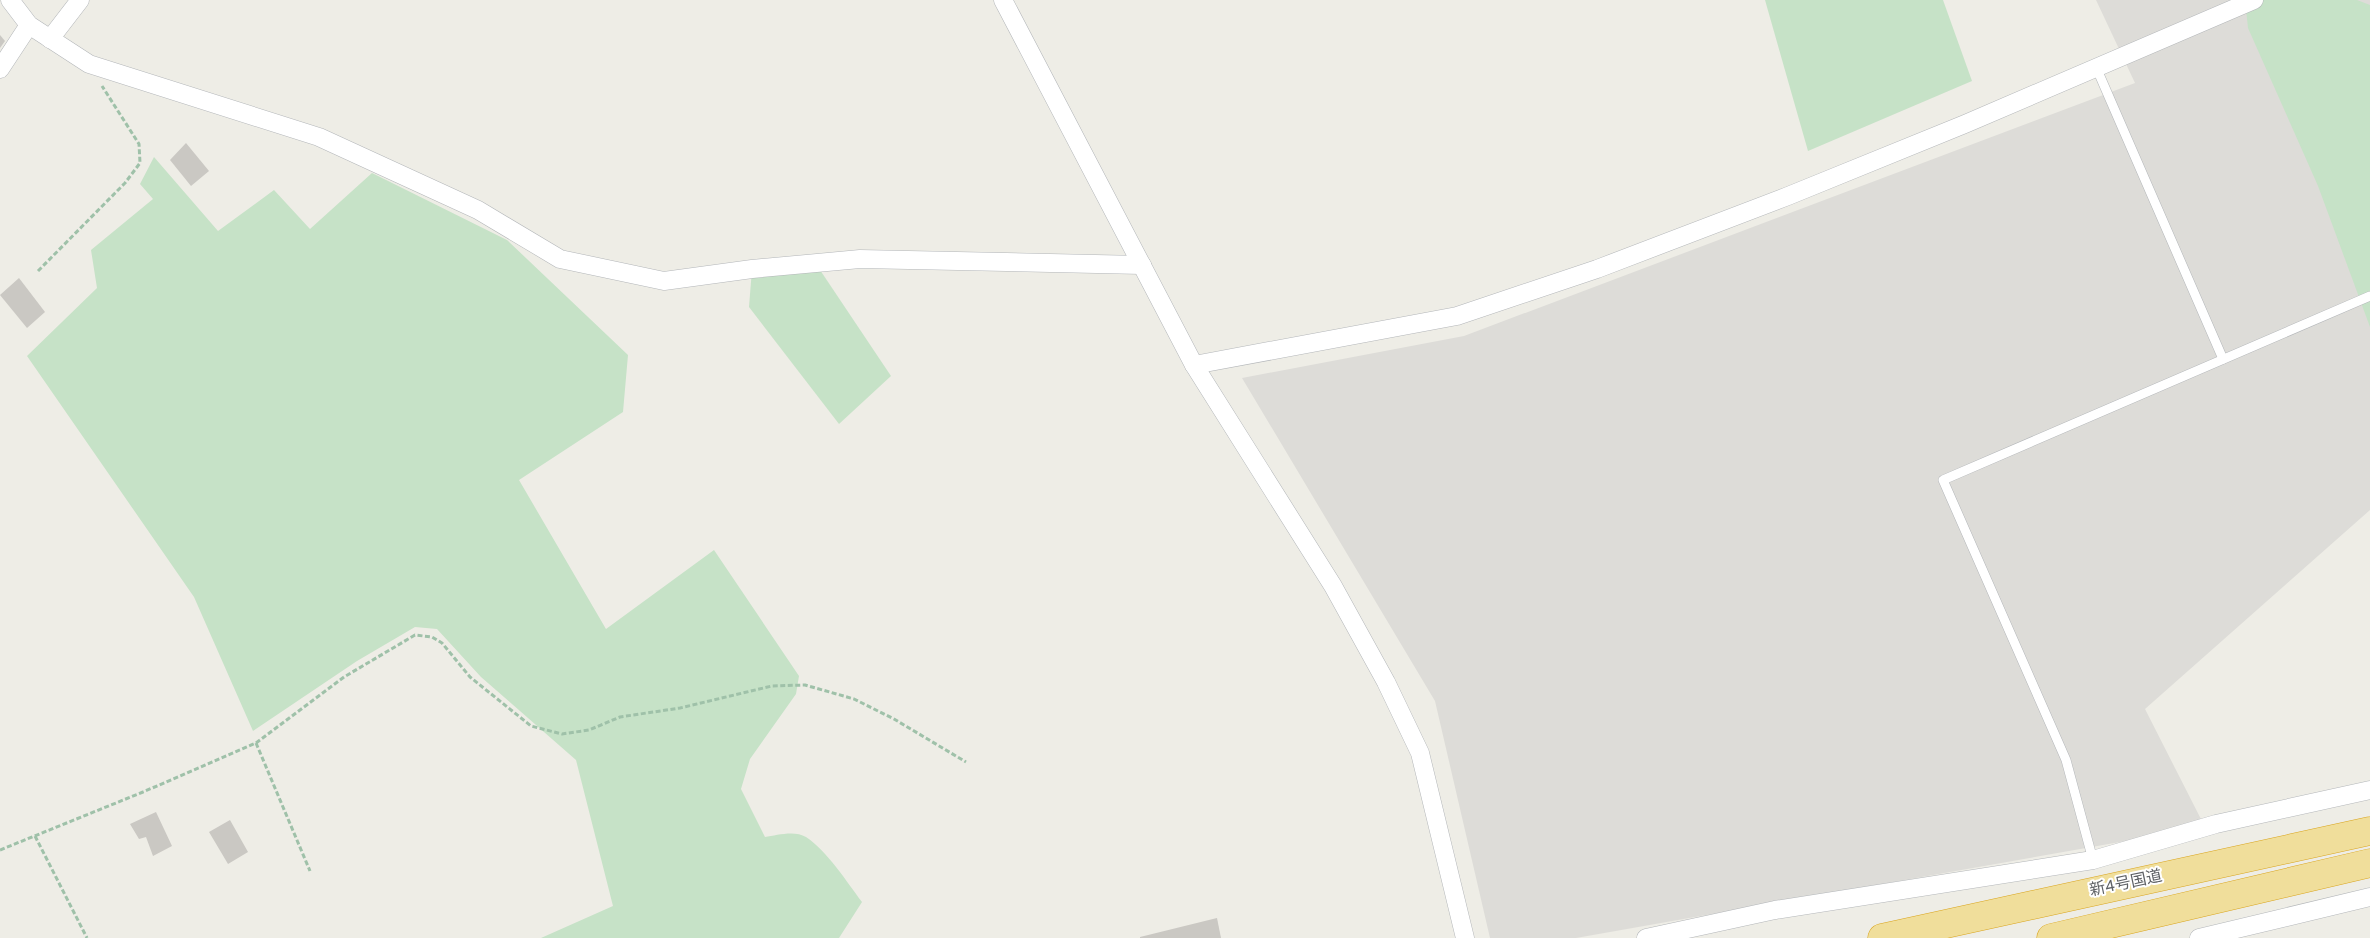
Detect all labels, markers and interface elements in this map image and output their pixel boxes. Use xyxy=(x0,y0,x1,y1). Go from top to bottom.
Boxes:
street label: 新4号国道 xyxy=(2088,867,2164,901)

